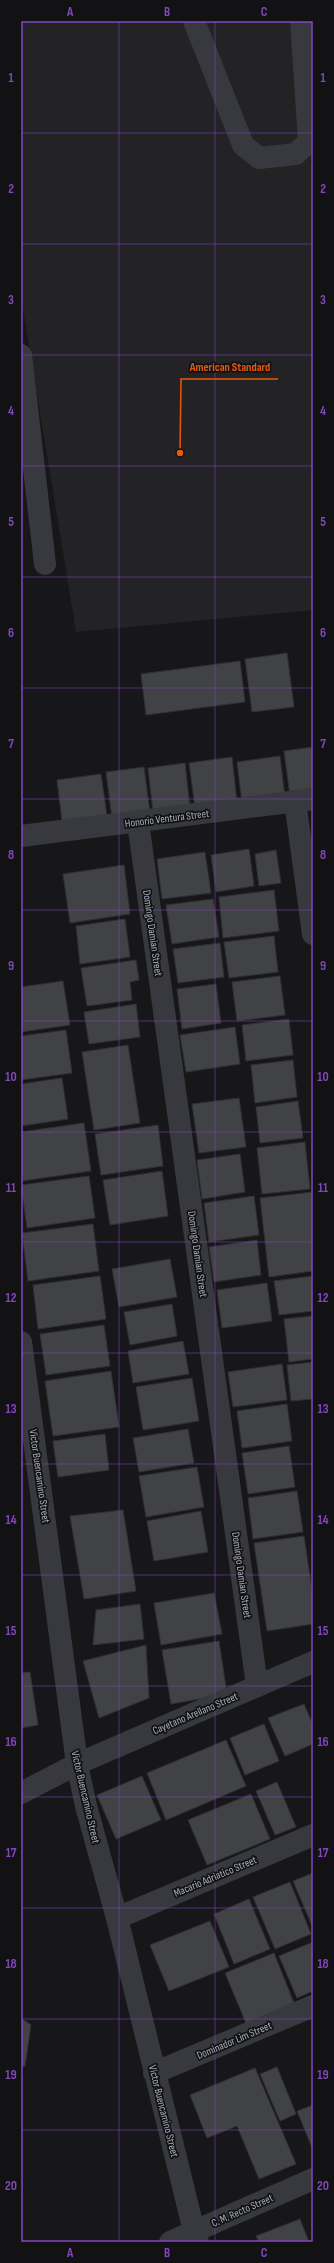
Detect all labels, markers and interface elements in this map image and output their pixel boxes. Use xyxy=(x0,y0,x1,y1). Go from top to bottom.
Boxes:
text: A xyxy=(66,4,74,20)
text: B xyxy=(164,4,170,20)
text: C xyxy=(261,4,268,20)
text: 1 xyxy=(8,70,14,86)
text: 1 xyxy=(320,70,326,86)
text: 2 xyxy=(8,181,14,197)
text: 2 xyxy=(320,181,326,197)
text: 3 xyxy=(8,292,14,308)
text: 3 xyxy=(320,292,326,308)
callout: American Standard xyxy=(181,355,278,379)
text: American Standard xyxy=(189,360,270,375)
text: 4 xyxy=(8,403,14,419)
text: 4 xyxy=(320,403,326,419)
text: 5 xyxy=(8,514,14,530)
text: 5 xyxy=(320,514,326,530)
text: 6 xyxy=(8,625,14,641)
text: 6 xyxy=(320,625,326,641)
text: 7 xyxy=(8,736,14,752)
text: 7 xyxy=(320,736,326,752)
street label: Honorio Ventura Street xyxy=(124,807,211,830)
text: 8 xyxy=(8,847,14,863)
text: 8 xyxy=(320,847,326,863)
street label: Domingo Damian Street xyxy=(140,889,165,978)
text: 9 xyxy=(8,958,14,974)
text: 9 xyxy=(320,958,326,974)
text: 10 xyxy=(5,1069,17,1085)
text: 10 xyxy=(317,1069,329,1085)
text: 11 xyxy=(6,1180,16,1196)
text: 11 xyxy=(318,1180,328,1196)
street label: Domingo Damian Street xyxy=(185,1210,210,1299)
text: 12 xyxy=(6,1290,17,1306)
text: 12 xyxy=(318,1290,329,1306)
text: 13 xyxy=(6,1401,17,1417)
text: 13 xyxy=(318,1401,329,1417)
street label: Victor Buencamino Street xyxy=(26,1428,53,1524)
text: 14 xyxy=(5,1512,17,1528)
text: 14 xyxy=(317,1512,329,1528)
street label: Domingo Damian Street xyxy=(229,1531,254,1620)
text: 15 xyxy=(6,1623,17,1639)
text: 15 xyxy=(318,1623,329,1639)
street label: Cayetano Arellano Street xyxy=(151,1689,240,1737)
text: 16 xyxy=(5,1734,17,1750)
text: 16 xyxy=(317,1734,329,1750)
street label: Victor Buencamino Street xyxy=(69,1750,103,1845)
text: 17 xyxy=(6,1845,17,1861)
text: 17 xyxy=(318,1845,329,1861)
street label: Macario Adriatico Street xyxy=(172,1853,259,1900)
text: 18 xyxy=(5,1956,17,1972)
text: 18 xyxy=(317,1956,329,1972)
street label: Dominador Lim Street xyxy=(195,2019,274,2062)
street label: Victor Buencamino Street xyxy=(146,2064,181,2159)
text: 19 xyxy=(5,2067,17,2083)
text: 19 xyxy=(317,2067,329,2083)
text: 20 xyxy=(5,2178,17,2194)
text: 20 xyxy=(317,2178,329,2194)
street label: C. M. Recto Street xyxy=(209,2191,276,2230)
text: A xyxy=(66,2245,74,2261)
text: B xyxy=(164,2245,170,2261)
text: C xyxy=(261,2245,268,2261)

